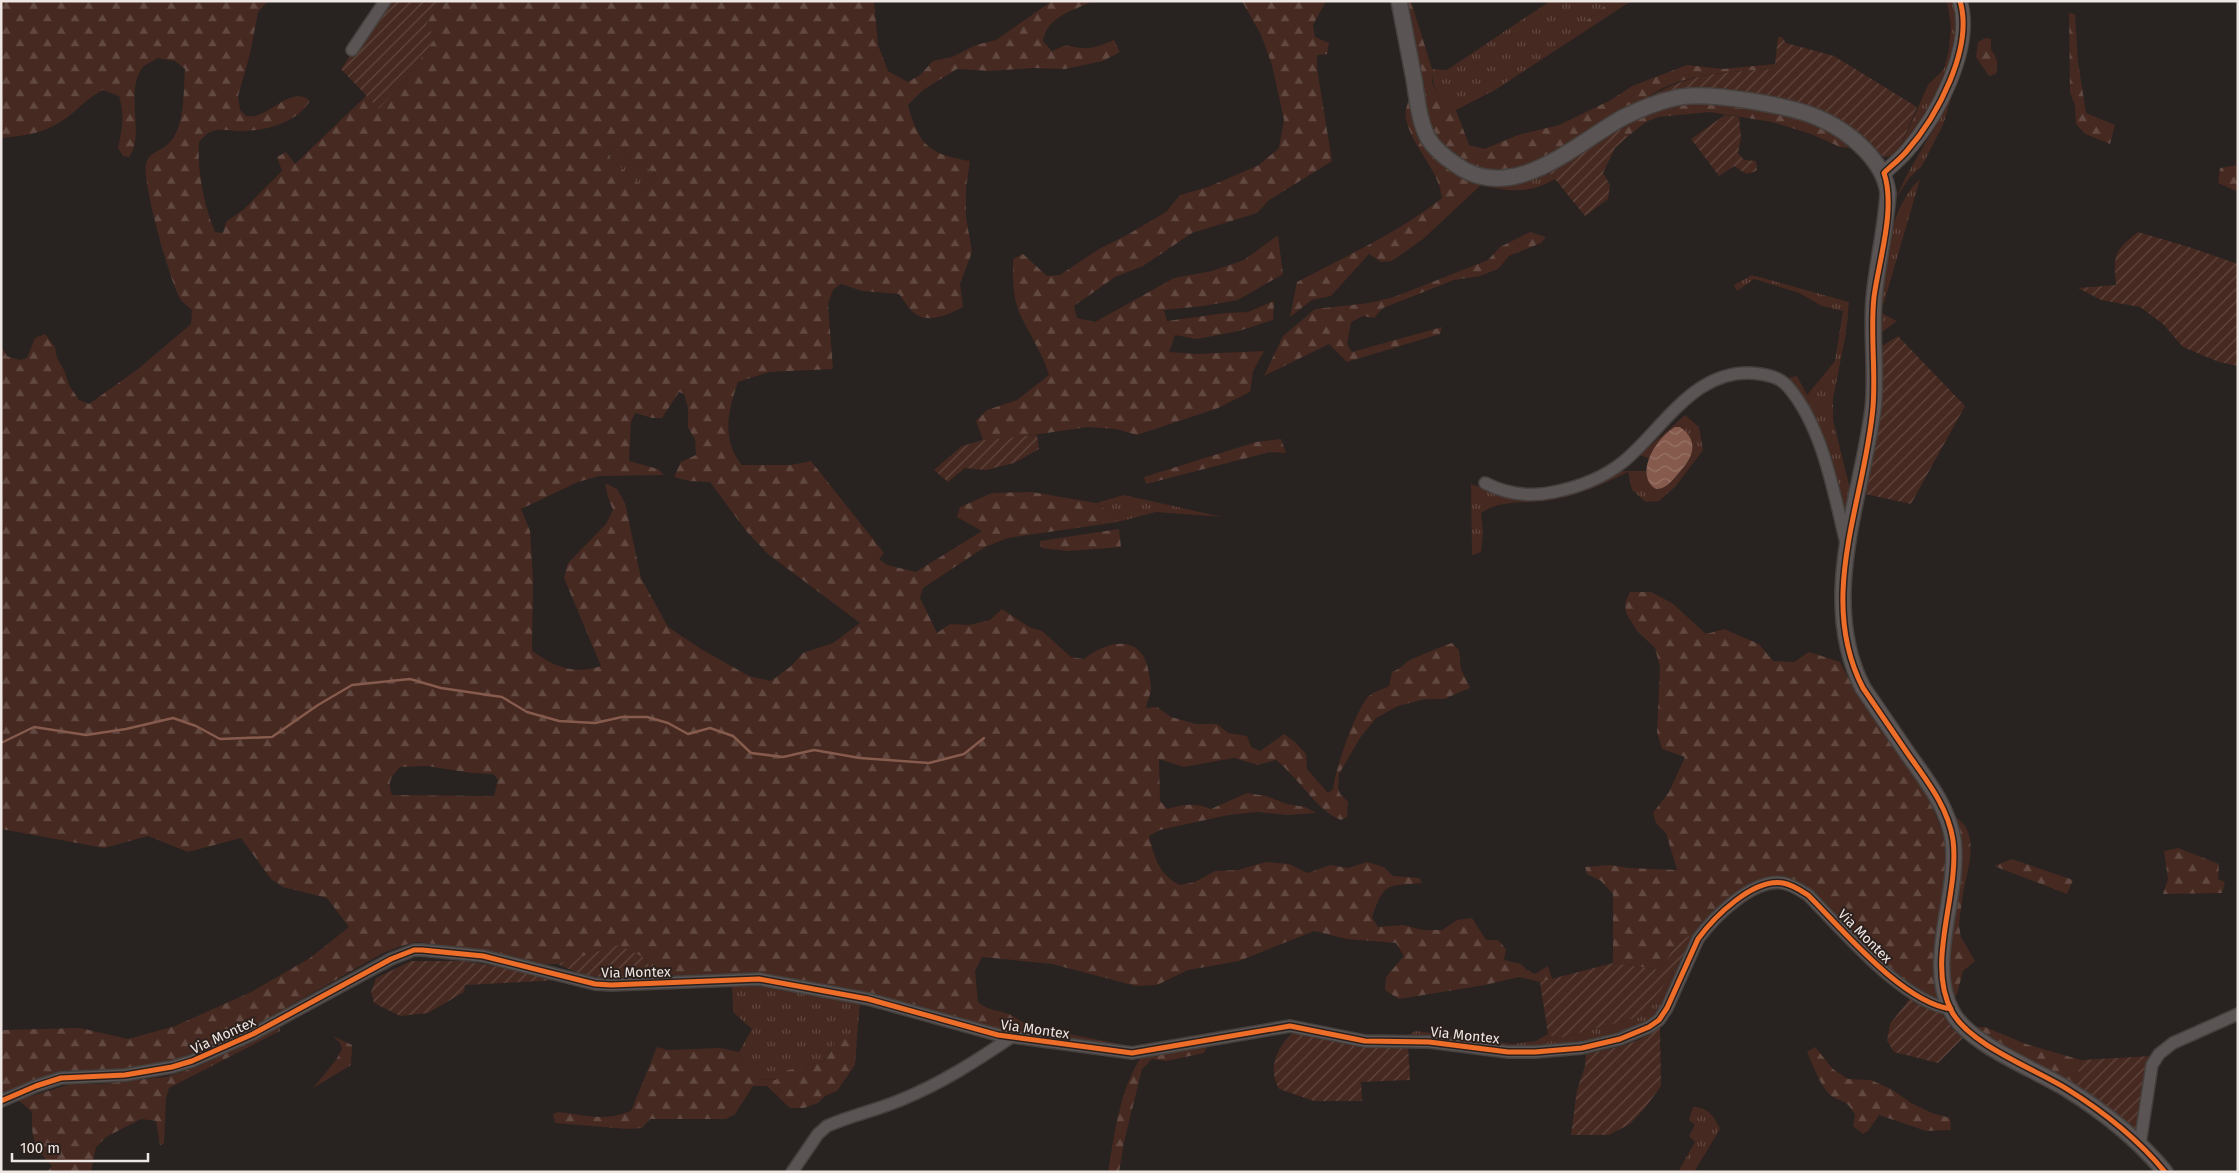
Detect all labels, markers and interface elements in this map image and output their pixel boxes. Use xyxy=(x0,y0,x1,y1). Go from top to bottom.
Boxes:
street label: Via Montex xyxy=(1834,906,1895,967)
street label: Via Montex xyxy=(601,963,671,982)
street label: Via Montex xyxy=(188,1013,258,1058)
street label: Via Montex xyxy=(999,1016,1071,1043)
street label: Via Montex xyxy=(1430,1023,1501,1048)
scale bar xyxy=(12,1130,149,1162)
text: 100 m xyxy=(20,1139,60,1157)

